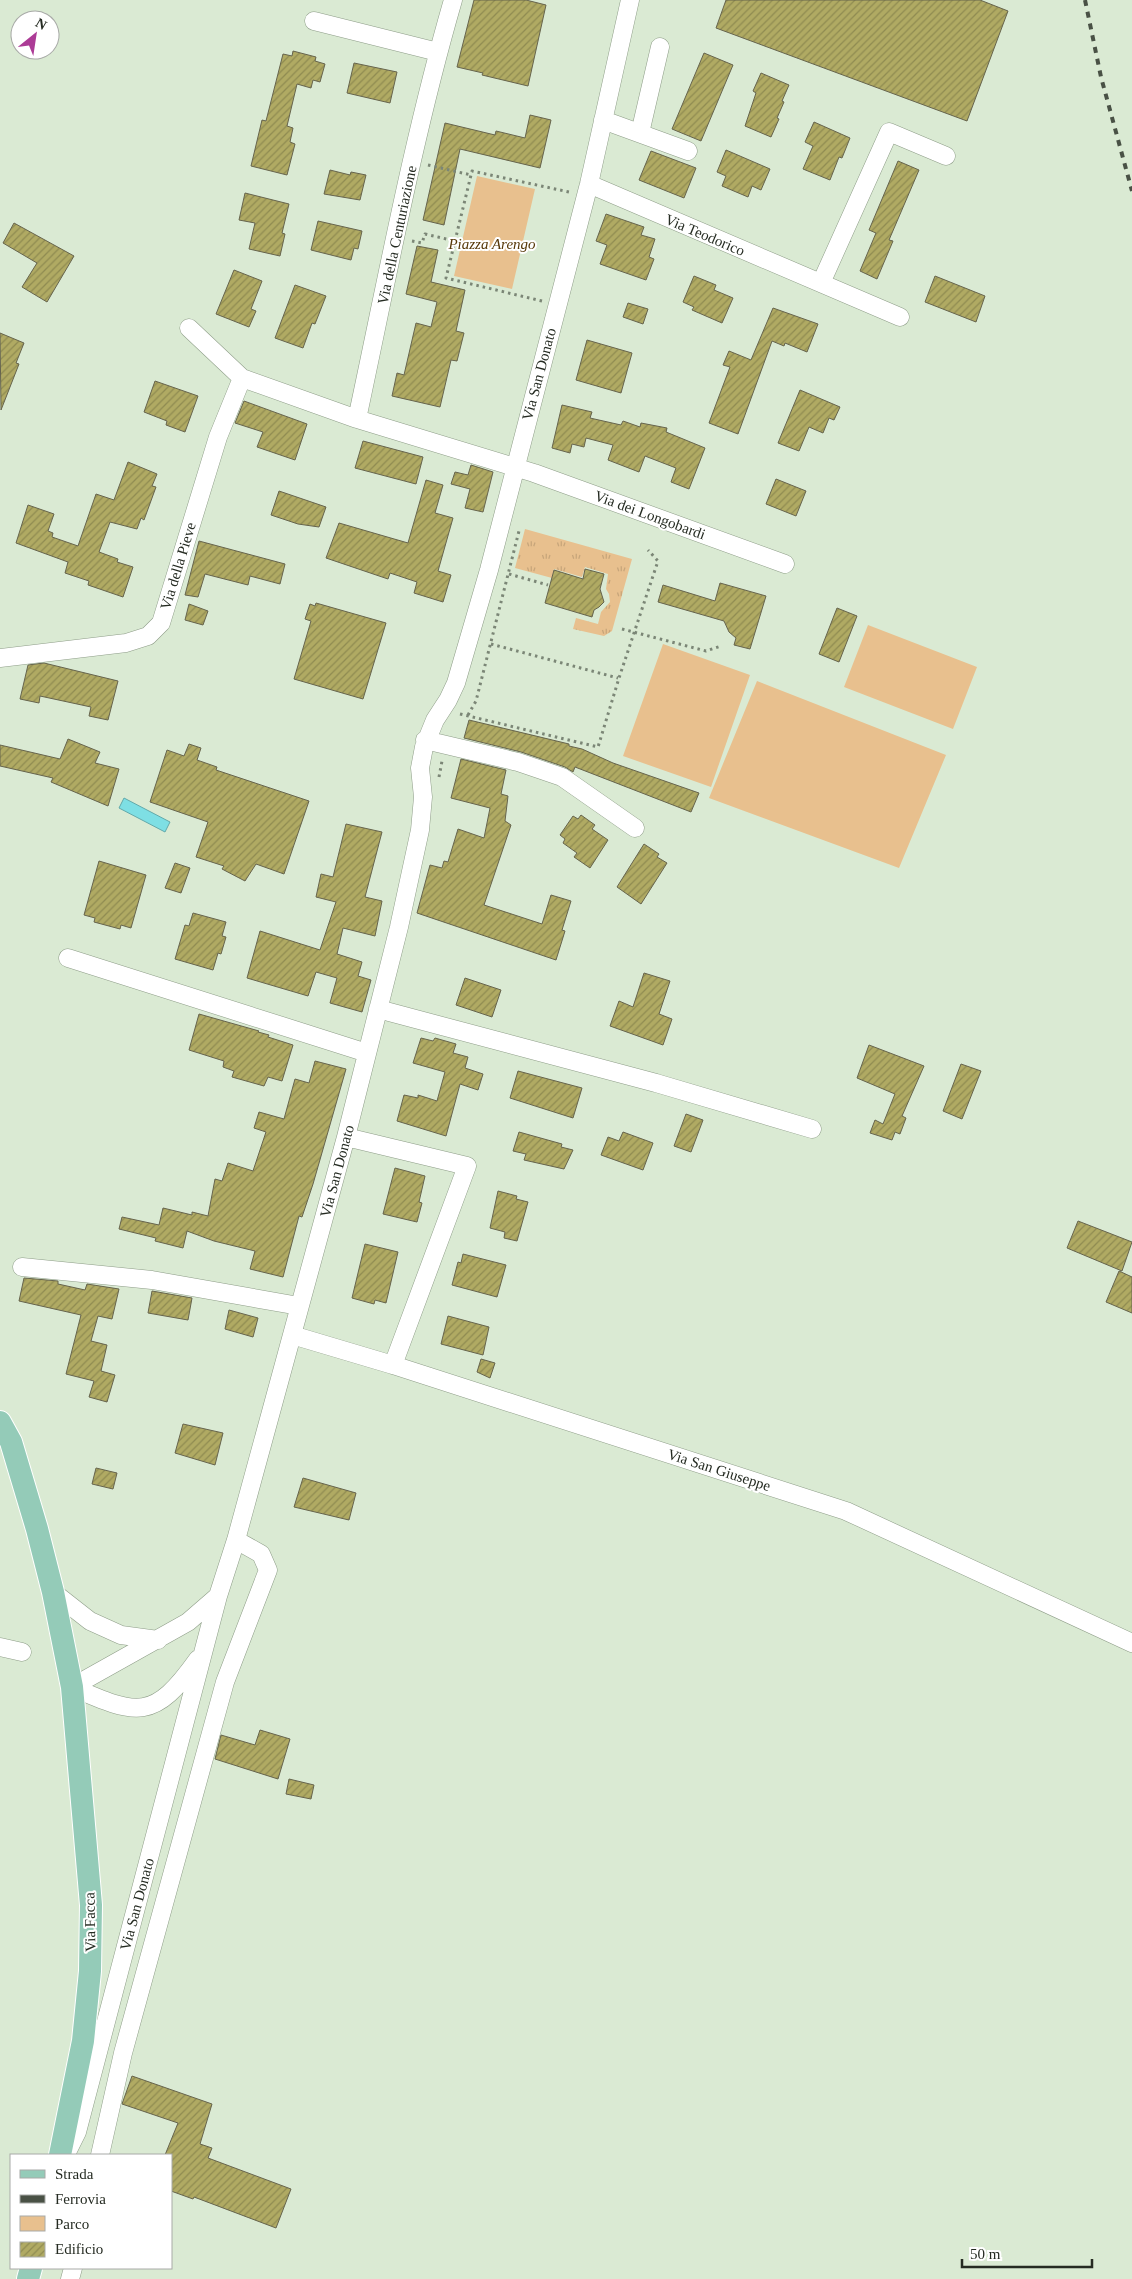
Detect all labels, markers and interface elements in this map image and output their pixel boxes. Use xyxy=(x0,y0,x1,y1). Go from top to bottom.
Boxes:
north arrow xyxy=(10,10,60,60)
text: N xyxy=(33,15,49,33)
street label: Via della Centuriazione xyxy=(374,164,420,306)
street label: Via Teodorico xyxy=(663,211,747,259)
park label: Piazza Arengo xyxy=(447,236,536,252)
street label: Via San Donato xyxy=(519,326,559,422)
street label: Via dei Longobardi xyxy=(592,488,708,542)
street label: Via della Pieve xyxy=(157,520,199,612)
street label: Via San Donato xyxy=(317,1123,357,1219)
street label: Via San Giuseppe xyxy=(665,1446,773,1494)
street label: Via San Donato xyxy=(117,1856,157,1952)
street label: Via Facca xyxy=(81,1892,99,1952)
legend xyxy=(10,2154,172,2269)
text: Strada xyxy=(55,2166,94,2182)
text: Ferrovia xyxy=(55,2191,106,2207)
text: Parco xyxy=(55,2216,89,2232)
scale bar xyxy=(962,2236,1092,2268)
text: Edificio xyxy=(55,2241,103,2257)
text: 50 m xyxy=(970,2246,1001,2262)

